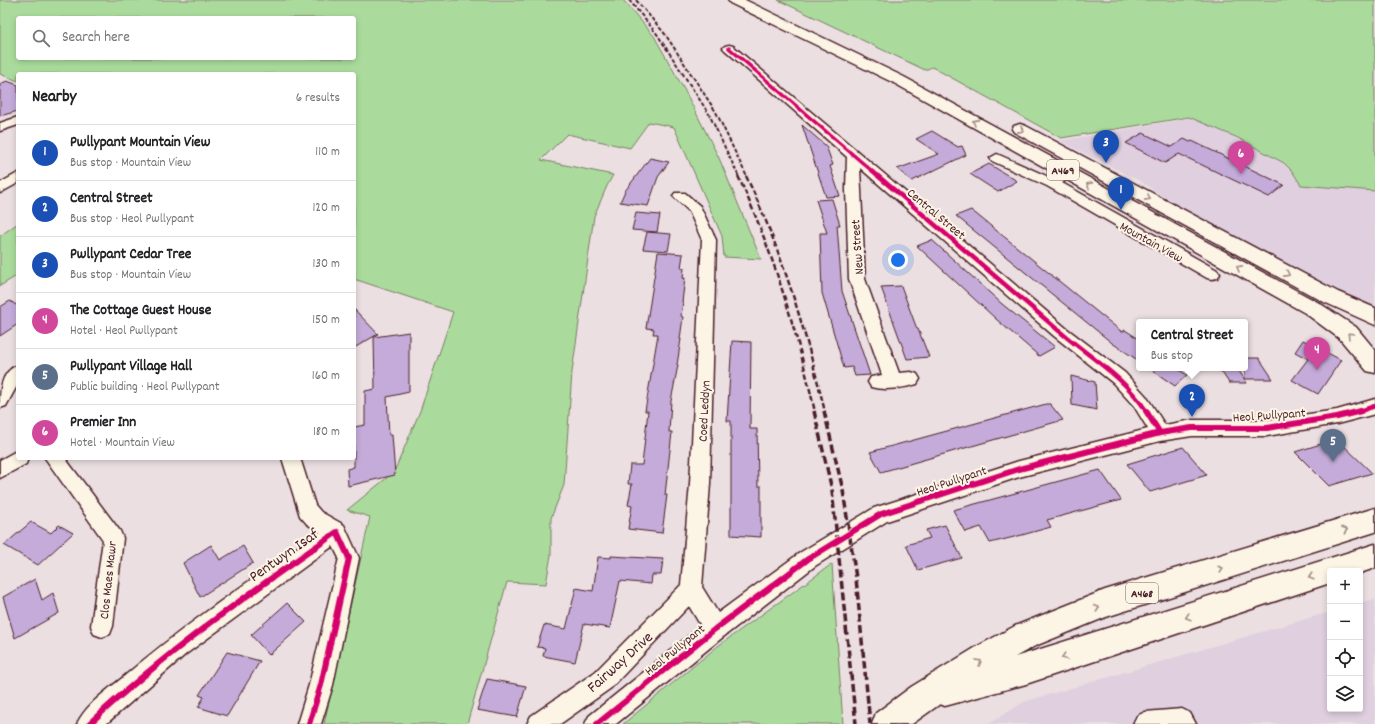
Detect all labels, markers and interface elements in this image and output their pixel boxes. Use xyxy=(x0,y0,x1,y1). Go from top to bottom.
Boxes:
search box xyxy=(16,16,356,60)
icon: search xyxy=(30,27,52,49)
text: Search here xyxy=(62,27,130,49)
text: Nearby xyxy=(32,86,76,110)
text: 6 results xyxy=(296,89,340,108)
one-way arrow xyxy=(972,119,979,126)
one-way arrow xyxy=(1017,126,1025,133)
pin: 3 xyxy=(1093,130,1119,163)
text: Pwllypant Mountain View xyxy=(70,132,210,154)
pin: 6 xyxy=(1228,141,1254,174)
text: 1 xyxy=(44,143,46,162)
text: 110 m xyxy=(315,143,340,162)
text: Bus stop · Mountain View xyxy=(70,154,191,173)
road number: A469 xyxy=(1047,160,1079,180)
pin: 1 xyxy=(1108,177,1134,210)
one-way arrow xyxy=(1085,182,1093,189)
street label: Central Street xyxy=(902,185,969,245)
text: Central Street xyxy=(70,188,153,210)
one-way arrow xyxy=(1144,194,1151,201)
text: 2 xyxy=(42,199,48,218)
text: 120 m xyxy=(312,199,340,218)
text: Bus stop · Heol Pwllypant xyxy=(70,210,194,229)
street label: New Street xyxy=(847,218,870,275)
street label: Mountain View xyxy=(1116,218,1186,268)
text: Pwllypant Cedar Tree xyxy=(70,244,191,266)
your location xyxy=(888,250,908,270)
text: 3 xyxy=(42,255,48,274)
text: 130 m xyxy=(312,255,340,274)
one-way arrow xyxy=(1236,265,1243,273)
text: Bus stop · Mountain View xyxy=(70,266,191,285)
one-way arrow xyxy=(1283,269,1290,276)
text: The Cottage Guest House xyxy=(70,300,211,322)
text: 4 xyxy=(42,311,48,330)
text: 150 m xyxy=(312,311,340,330)
popup xyxy=(1136,319,1248,371)
text: Hotel · Heol Pwllypant xyxy=(70,322,178,341)
text: Central Street xyxy=(1151,325,1233,347)
one-way arrow xyxy=(1347,332,1355,340)
pin: 4 xyxy=(1304,337,1330,370)
text: Bus stop xyxy=(1151,347,1193,366)
text: Pwllypant Village Hall xyxy=(70,356,192,378)
text: 5 xyxy=(42,367,48,386)
text: 160 m xyxy=(312,367,340,386)
text: Public building · Heol Pwllypant xyxy=(70,378,219,397)
street label: Coed Leddyn xyxy=(694,380,717,442)
pin: 2 xyxy=(1179,384,1205,417)
street label: Heol Pwllypant xyxy=(1232,404,1306,429)
text: Premier Inn xyxy=(70,412,136,434)
text: 6 xyxy=(42,423,48,442)
text: 180 m xyxy=(313,423,340,442)
pin: 5 xyxy=(1320,429,1346,462)
text: Hotel · Mountain View xyxy=(70,434,175,453)
street label: Heol Pwllypant xyxy=(914,462,990,503)
street label: Pentwyn Isaf xyxy=(245,523,324,588)
one-way arrow xyxy=(1341,526,1348,535)
street label: Clos Maes Mawr xyxy=(96,540,123,620)
one-way arrow xyxy=(1217,565,1224,574)
map controls xyxy=(1327,568,1363,712)
button: + xyxy=(1327,568,1363,604)
one-way arrow xyxy=(1308,572,1315,581)
road number: A468 xyxy=(1126,583,1158,603)
one-way arrow xyxy=(1093,604,1100,612)
button: − xyxy=(1327,604,1363,640)
one-way arrow xyxy=(1184,612,1191,621)
street label: Heol Pwllypant xyxy=(641,621,710,681)
street label: Fairway Drive xyxy=(582,627,659,699)
button: locate xyxy=(1327,640,1363,676)
one-way arrow xyxy=(1061,652,1068,661)
one-way arrow xyxy=(975,659,982,666)
button: layers xyxy=(1327,676,1363,712)

